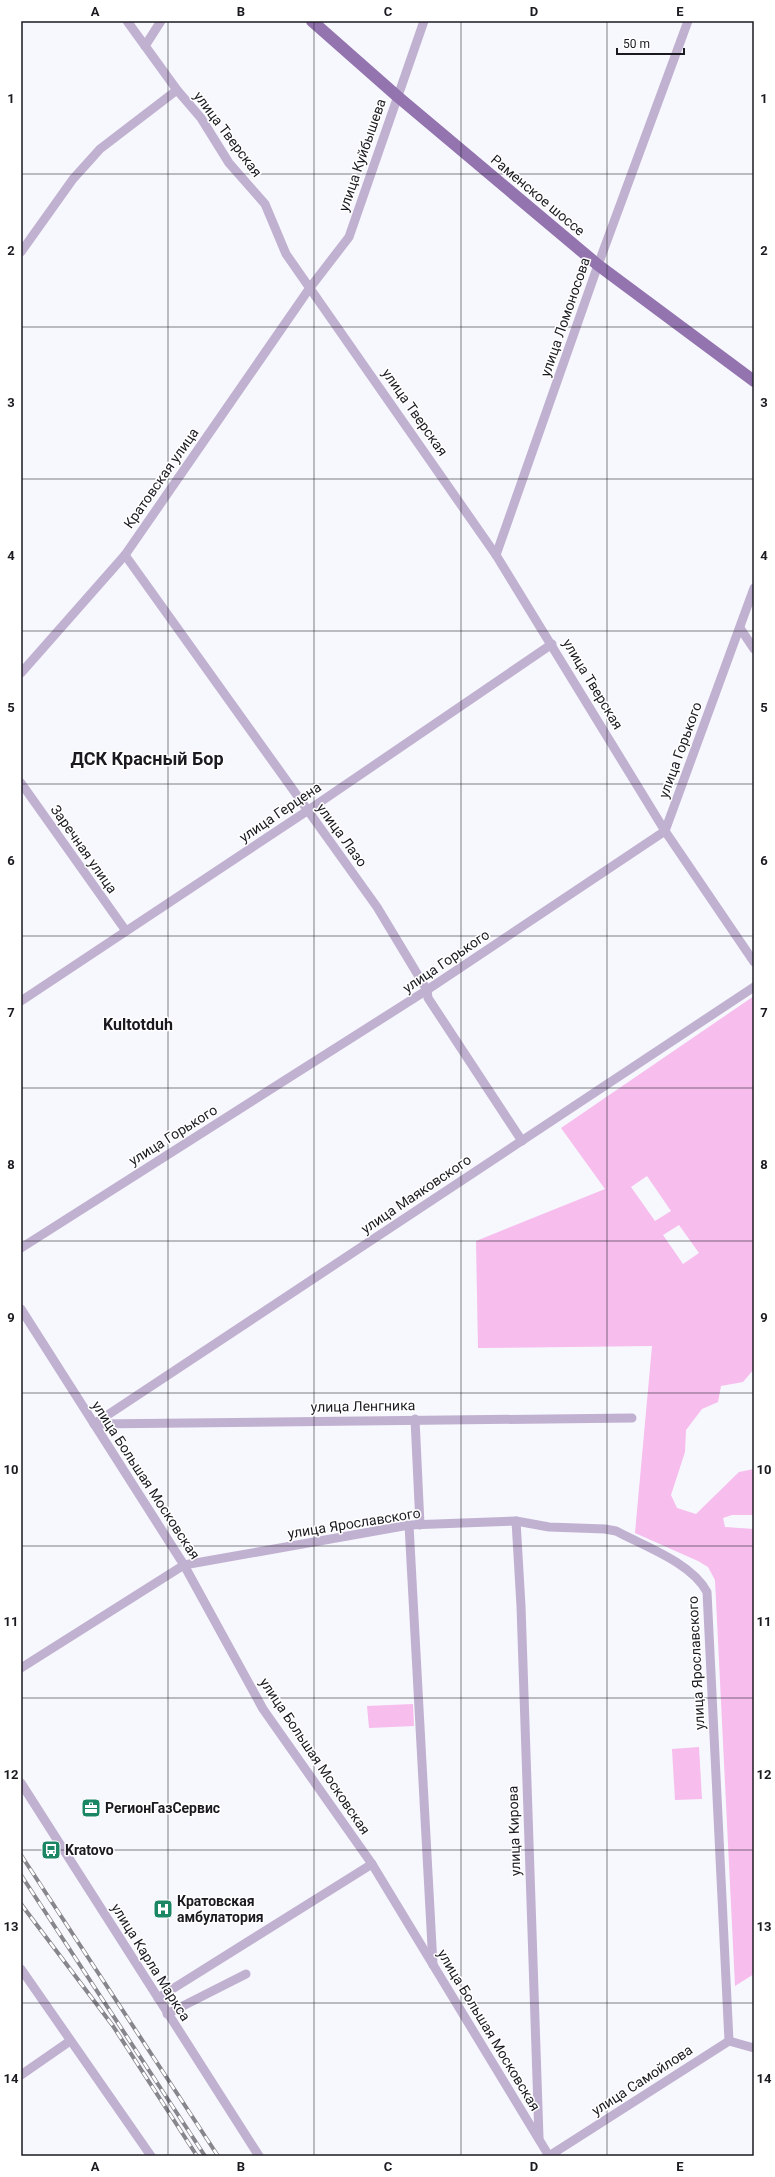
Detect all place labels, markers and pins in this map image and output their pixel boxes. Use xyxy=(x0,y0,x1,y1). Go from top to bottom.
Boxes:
office icon: РегионГазСервис xyxy=(80,1797,102,1819)
place label: РегионГазСервис xyxy=(105,1800,220,1816)
bus stop icon: Kratovo xyxy=(40,1839,62,1861)
place label: Kratovo xyxy=(65,1842,114,1858)
place label: Кратовская амбулатория xyxy=(177,1893,264,1925)
hospital icon: Кратовская амбулатория xyxy=(152,1898,174,1920)

